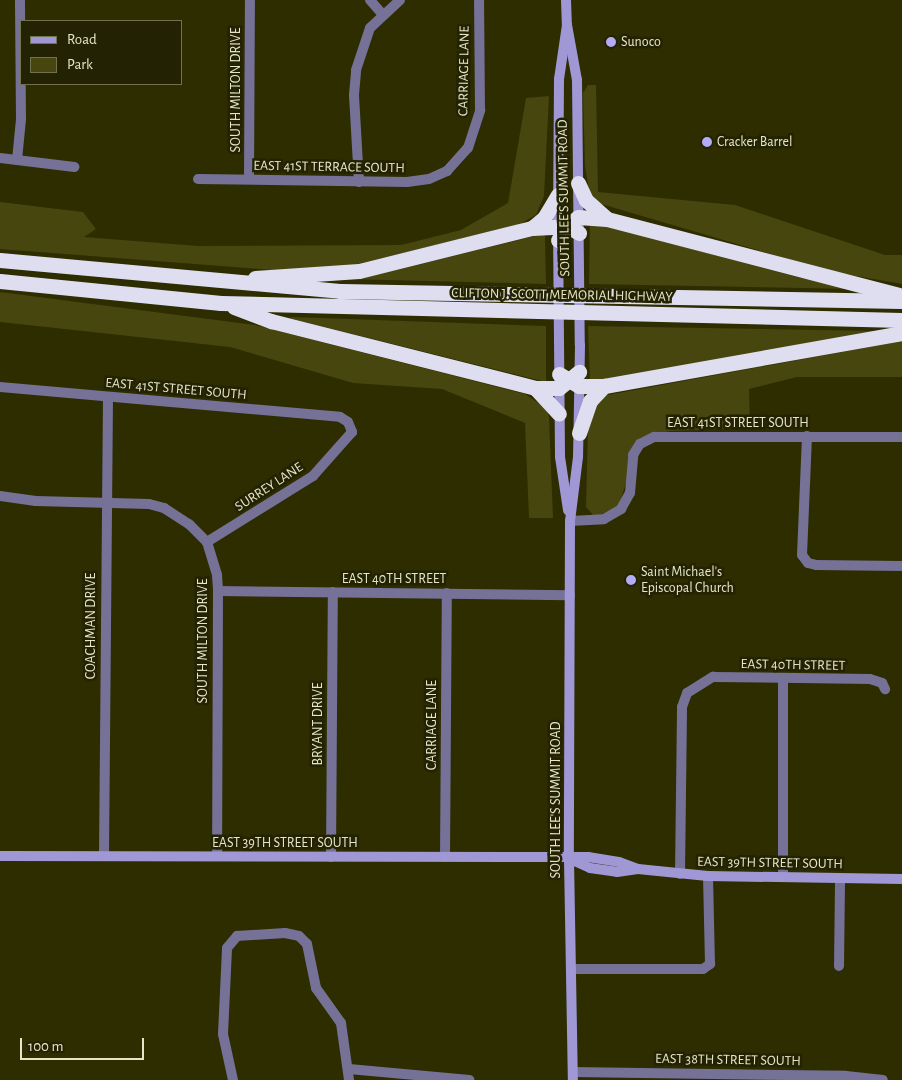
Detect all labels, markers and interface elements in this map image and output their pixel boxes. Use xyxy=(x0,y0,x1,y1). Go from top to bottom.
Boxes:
legend xyxy=(20,20,182,85)
street label: CARRIAGE LANE xyxy=(455,26,473,116)
street label: SOUTH MILTON DRIVE xyxy=(228,28,244,152)
text: Road xyxy=(67,32,97,47)
place label: Sunoco xyxy=(621,34,661,50)
marker: Sunoco xyxy=(605,36,617,48)
text: Park xyxy=(67,57,93,72)
street label: SOUTH LEE'S SUMMIT ROAD xyxy=(554,119,574,277)
place label: Cracker Barrel xyxy=(717,134,792,150)
marker: Cracker Barrel xyxy=(701,136,713,148)
street label: EAST 41ST TERRACE SOUTH xyxy=(253,157,405,177)
street label: CLIFTON J. SCOTT MEMORIAL HIGHWAY xyxy=(451,285,673,305)
street label: EAST 41ST STREET SOUTH xyxy=(105,374,247,404)
street label: EAST 41ST STREET SOUTH xyxy=(667,415,809,431)
street label: SURREY LANE xyxy=(232,459,306,515)
place label: Saint Michael's Episcopal Church xyxy=(641,564,734,596)
street label: EAST 40TH STREET xyxy=(342,571,446,587)
street label: COACHMAN DRIVE xyxy=(83,573,99,679)
marker: Saint Michael's Episcopal Church xyxy=(625,574,637,586)
street label: SOUTH MILTON DRIVE xyxy=(195,579,211,703)
street label: EAST 40TH STREET xyxy=(741,656,845,674)
street label: CARRIAGE LANE xyxy=(424,680,440,770)
street label: BRYANT DRIVE xyxy=(310,682,326,766)
street label: SOUTH LEE'S SUMMIT ROAD xyxy=(548,721,564,879)
street label: EAST 39TH STREET SOUTH xyxy=(212,835,358,851)
street label: EAST 39TH STREET SOUTH xyxy=(697,853,843,873)
scale bar xyxy=(22,1028,146,1060)
text: 100 m xyxy=(28,1039,63,1054)
street label: EAST 38TH STREET SOUTH xyxy=(655,1050,801,1070)

